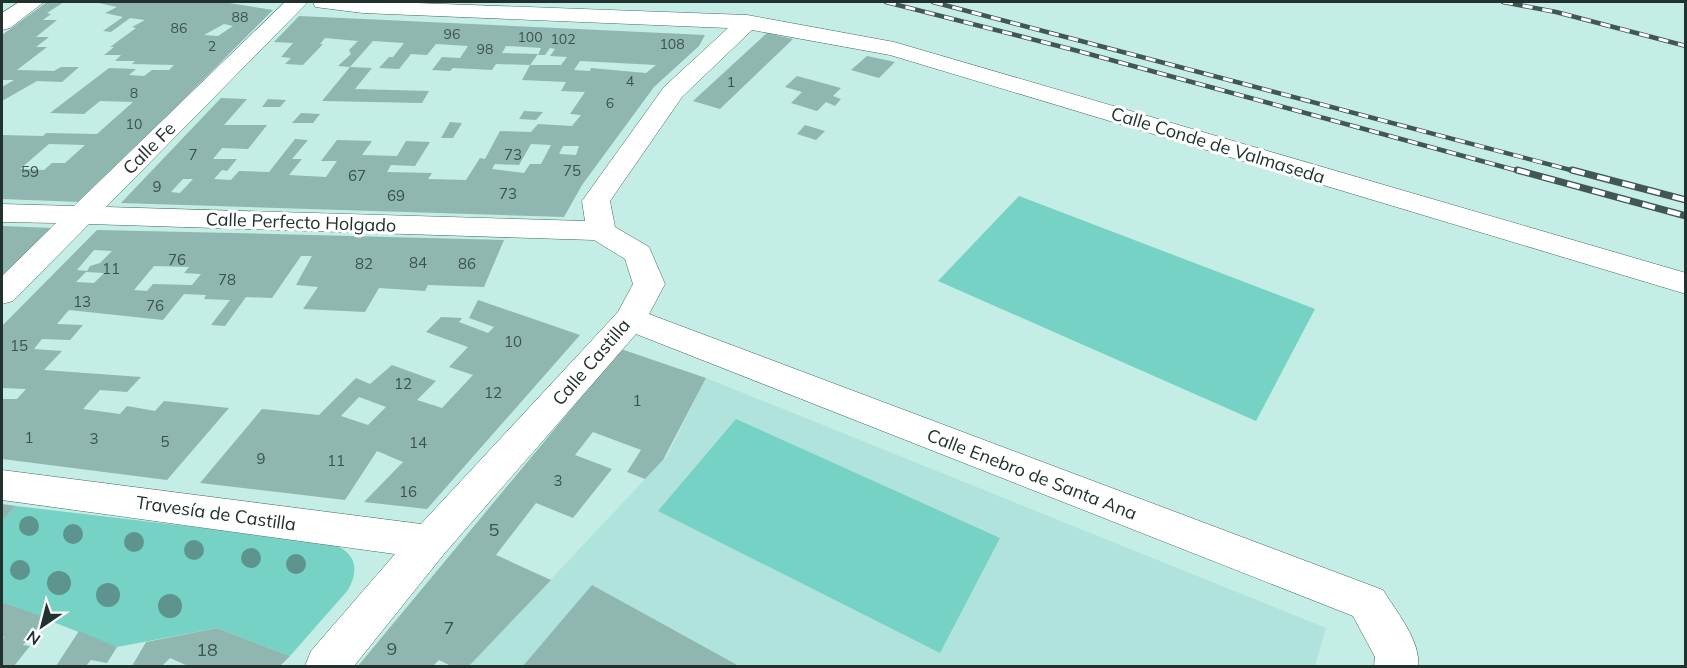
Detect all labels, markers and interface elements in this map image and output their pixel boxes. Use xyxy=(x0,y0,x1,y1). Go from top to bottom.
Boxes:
house number: 88 xyxy=(232,8,248,26)
house number: 86 xyxy=(171,19,187,37)
house number: 96 xyxy=(444,25,460,43)
house number: 100 xyxy=(517,28,543,46)
house number: 102 xyxy=(550,30,576,48)
house number: 108 xyxy=(659,35,685,53)
house number: 2 xyxy=(208,37,216,55)
house number: 98 xyxy=(477,40,493,58)
house number: 4 xyxy=(626,72,635,90)
house number: 1 xyxy=(727,73,735,91)
house number: 8 xyxy=(130,84,138,102)
house number: 6 xyxy=(606,94,614,112)
street label: Calle Conde de Valmaseda xyxy=(1108,101,1328,189)
house number: 10 xyxy=(126,115,142,133)
street label: Calle Fe xyxy=(118,117,180,179)
house number: 7 xyxy=(188,145,198,164)
house number: 73 xyxy=(504,145,522,164)
house number: 75 xyxy=(563,161,581,180)
house number: 59 xyxy=(21,162,39,181)
house number: 67 xyxy=(348,166,366,185)
house number: 9 xyxy=(152,177,162,196)
house number: 73 xyxy=(499,184,517,203)
house number: 69 xyxy=(387,186,405,205)
street label: Calle Perfecto Holgado xyxy=(205,207,397,237)
house number: 76 xyxy=(168,250,186,269)
house number: 84 xyxy=(409,253,427,272)
house number: 82 xyxy=(355,254,373,273)
house number: 86 xyxy=(458,254,476,273)
house number: 11 xyxy=(102,259,120,278)
house number: 78 xyxy=(218,270,236,289)
house number: 13 xyxy=(73,292,91,311)
house number: 76 xyxy=(146,296,164,315)
street label: Calle Castilla xyxy=(547,314,635,410)
house number: 10 xyxy=(504,332,522,351)
house number: 15 xyxy=(10,336,28,355)
house number: 12 xyxy=(394,374,412,393)
house number: 12 xyxy=(484,383,502,402)
house number: 1 xyxy=(632,391,642,410)
street label: Calle Enebro de Santa Ana xyxy=(924,423,1140,525)
house number: 1 xyxy=(24,428,34,447)
house number: 3 xyxy=(89,429,99,448)
house number: 5 xyxy=(160,432,170,451)
house number: 14 xyxy=(409,433,427,452)
house number: 9 xyxy=(256,449,266,468)
house number: 11 xyxy=(327,451,345,470)
house number: 3 xyxy=(553,471,563,490)
house number: 16 xyxy=(399,482,417,501)
street label: Travesía de Castilla xyxy=(134,490,298,536)
house number: 5 xyxy=(489,518,500,541)
north arrow xyxy=(12,596,72,656)
house number: 7 xyxy=(444,616,454,639)
text: N xyxy=(23,627,44,650)
house number: 9 xyxy=(387,637,397,660)
house number: 18 xyxy=(196,638,218,661)

